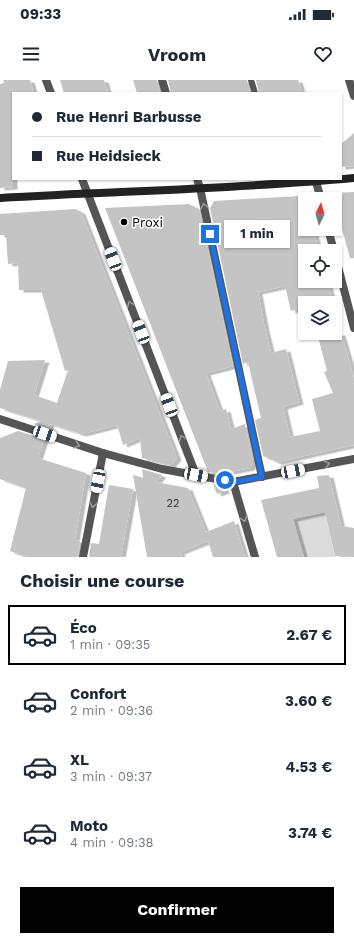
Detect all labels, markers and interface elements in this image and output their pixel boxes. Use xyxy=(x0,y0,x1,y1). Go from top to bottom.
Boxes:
text: 09:33 xyxy=(20,5,61,23)
icon: menu xyxy=(20,43,42,65)
icon: heart xyxy=(312,43,334,65)
text: Vroom xyxy=(148,44,206,65)
text: Rue Henri Barbusse xyxy=(56,108,201,126)
text: Rue Heidsieck xyxy=(56,147,161,165)
north arrow xyxy=(298,192,342,236)
map controls xyxy=(298,192,342,340)
one-way arrow xyxy=(200,203,208,210)
place label: Proxi xyxy=(132,215,163,230)
marker: Proxi xyxy=(119,217,129,227)
callout: 1 min xyxy=(224,220,290,248)
route end xyxy=(201,225,219,243)
text: 1 min xyxy=(240,226,274,241)
button: locate xyxy=(298,244,342,288)
car xyxy=(103,246,123,272)
button: layers xyxy=(298,296,342,340)
one-way arrow xyxy=(126,301,134,308)
car xyxy=(131,319,151,345)
car xyxy=(159,392,179,418)
car xyxy=(32,424,58,444)
one-way arrow xyxy=(178,435,186,442)
one-way arrow xyxy=(73,440,80,448)
one-way arrow xyxy=(324,461,330,469)
car xyxy=(280,463,306,479)
car xyxy=(183,467,209,483)
car xyxy=(90,468,106,494)
route start xyxy=(216,471,234,489)
house number: 22 xyxy=(167,497,179,510)
one-way arrow xyxy=(89,502,98,508)
one-way arrow xyxy=(239,516,248,523)
text: Choisir une course xyxy=(20,570,184,591)
icon: car xyxy=(22,617,58,653)
text: Éco xyxy=(70,619,97,637)
text: 2.67 € xyxy=(286,626,332,644)
text: 1 min · 09:35 xyxy=(70,637,150,652)
icon: car xyxy=(22,683,58,719)
text: Confort xyxy=(70,685,126,703)
text: 3.60 € xyxy=(285,692,332,710)
text: 2 min · 09:36 xyxy=(70,703,153,718)
icon: car xyxy=(22,749,58,785)
text: XL xyxy=(70,751,89,769)
text: 4.53 € xyxy=(286,758,332,776)
text: 3 min · 09:37 xyxy=(70,769,152,784)
icon: car xyxy=(22,815,58,851)
text: Moto xyxy=(70,817,108,835)
text: 3.74 € xyxy=(288,824,332,842)
text: 4 min · 09:38 xyxy=(70,835,154,850)
button: Confirmer xyxy=(20,887,334,933)

